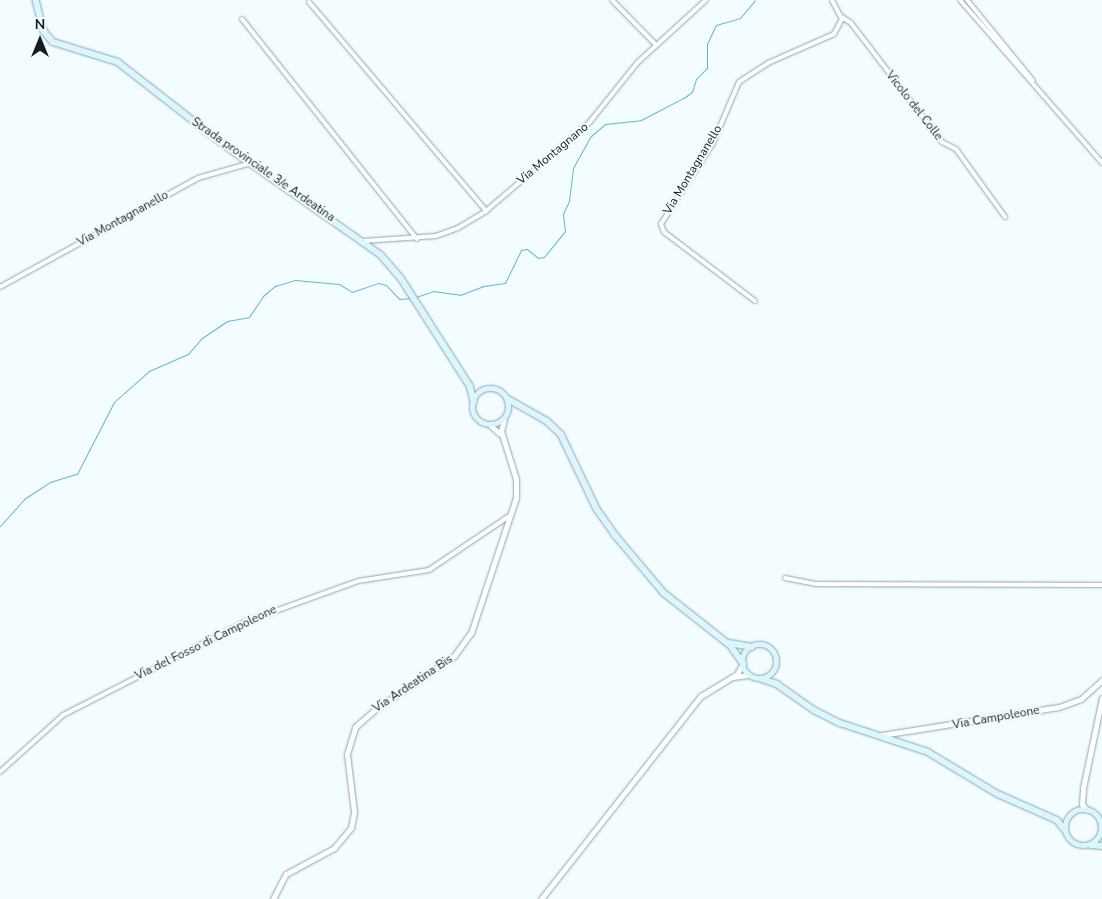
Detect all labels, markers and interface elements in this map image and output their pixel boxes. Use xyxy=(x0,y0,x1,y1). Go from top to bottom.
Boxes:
north arrow xyxy=(15,15,65,65)
text: N xyxy=(35,15,45,34)
street label: Vicolo del Colle xyxy=(882,68,946,144)
street label: Strada provinciale 3/e Ardeatina xyxy=(188,115,338,225)
street label: Via Montagnano xyxy=(514,120,592,188)
street label: Via Montagnanello xyxy=(661,123,725,217)
street label: Via Montagnanello xyxy=(75,188,171,250)
street label: Via del Fosso di Campoleone xyxy=(133,602,279,684)
street label: Via Ardeatina Bis xyxy=(370,652,456,716)
street label: Via Campoleone xyxy=(951,703,1041,733)

